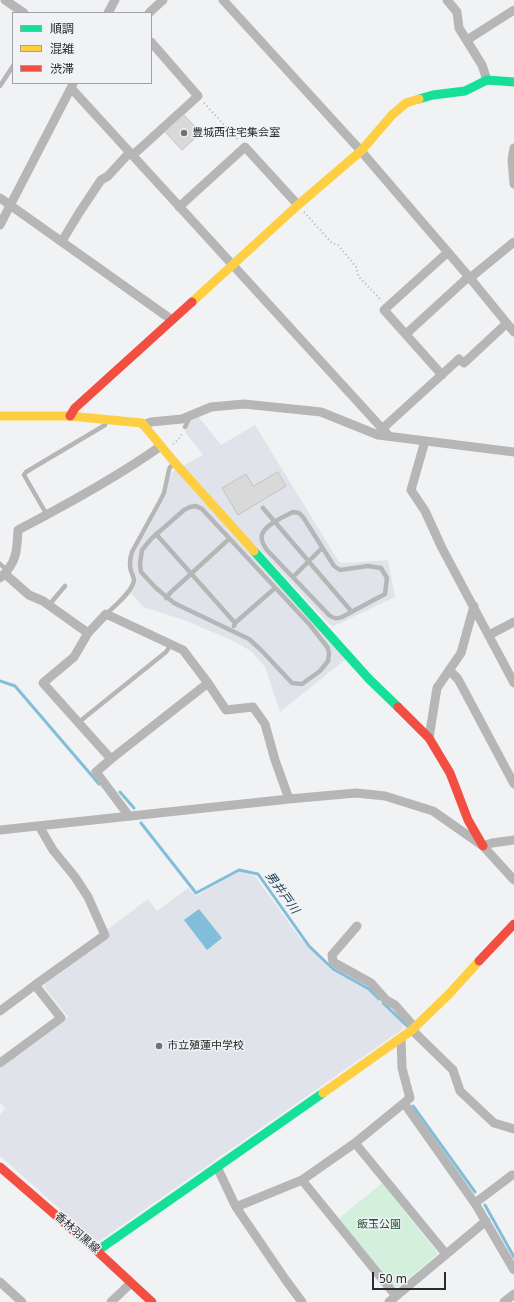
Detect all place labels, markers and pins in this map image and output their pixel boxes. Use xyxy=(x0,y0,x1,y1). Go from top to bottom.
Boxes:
place label: 豊城西住宅集会室 xyxy=(192,126,280,140)
marker: 豊城西住宅集会室 xyxy=(179,128,189,138)
place label: 市立殖蓮中学校 xyxy=(167,1039,244,1053)
marker: 市立殖蓮中学校 xyxy=(154,1041,164,1051)

